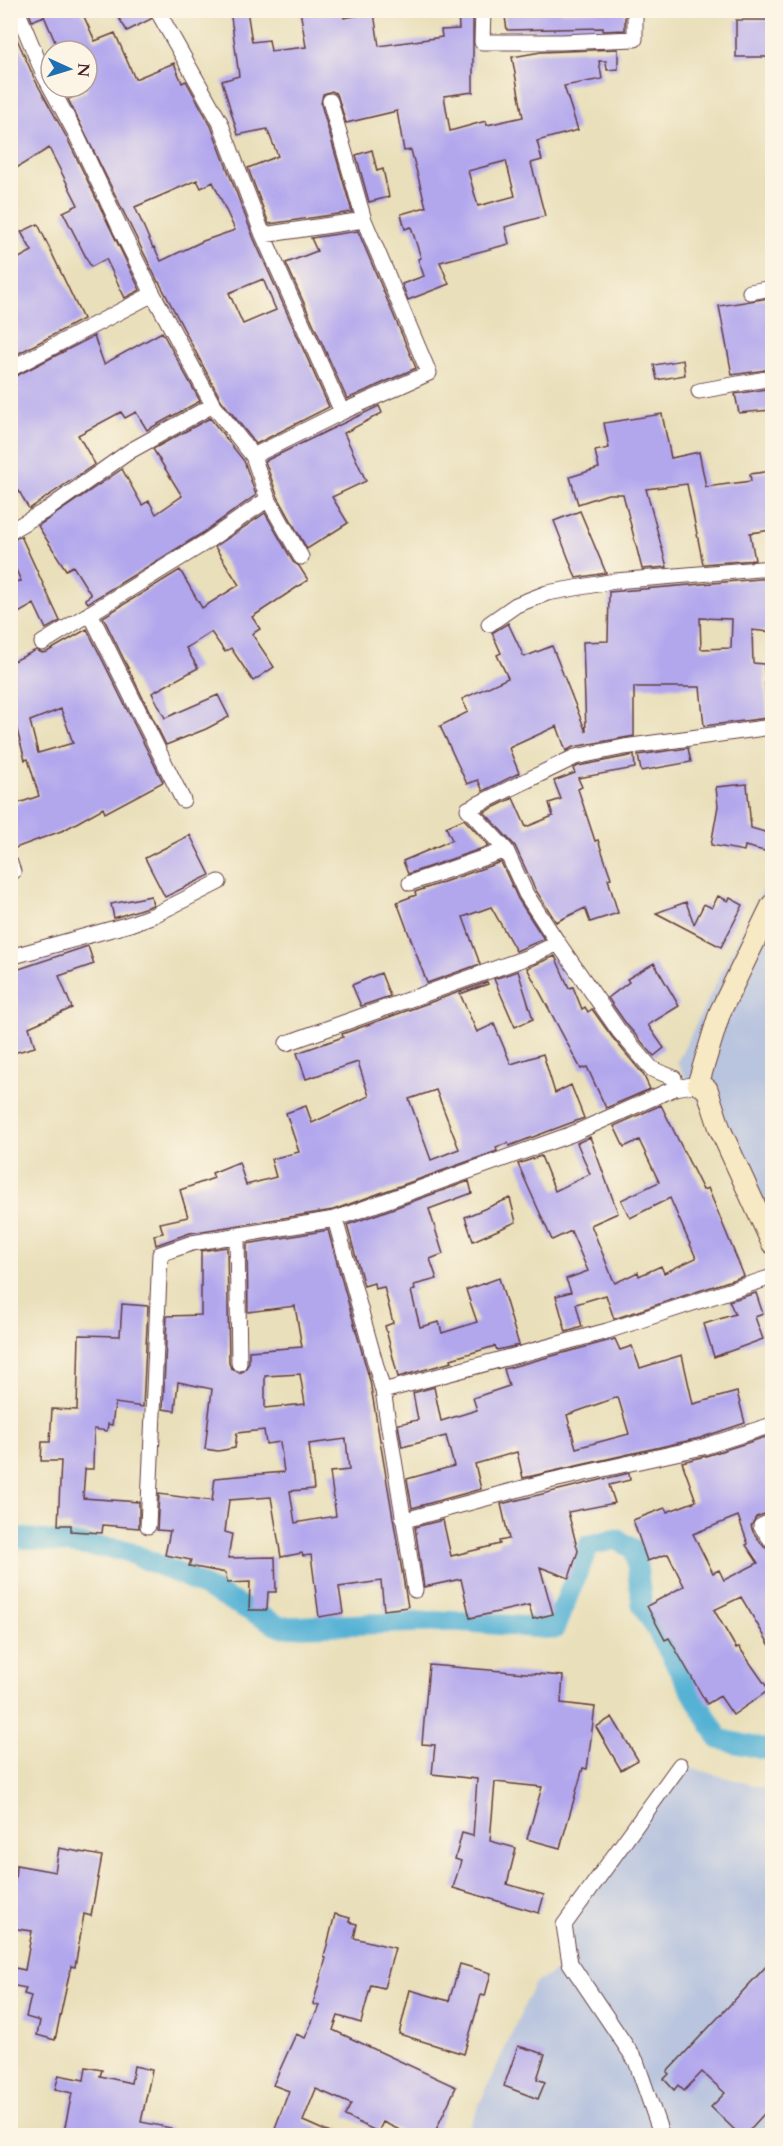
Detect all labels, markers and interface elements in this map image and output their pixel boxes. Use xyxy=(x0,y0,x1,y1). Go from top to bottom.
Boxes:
north arrow xyxy=(39,39,99,99)
text: N xyxy=(72,62,94,78)

